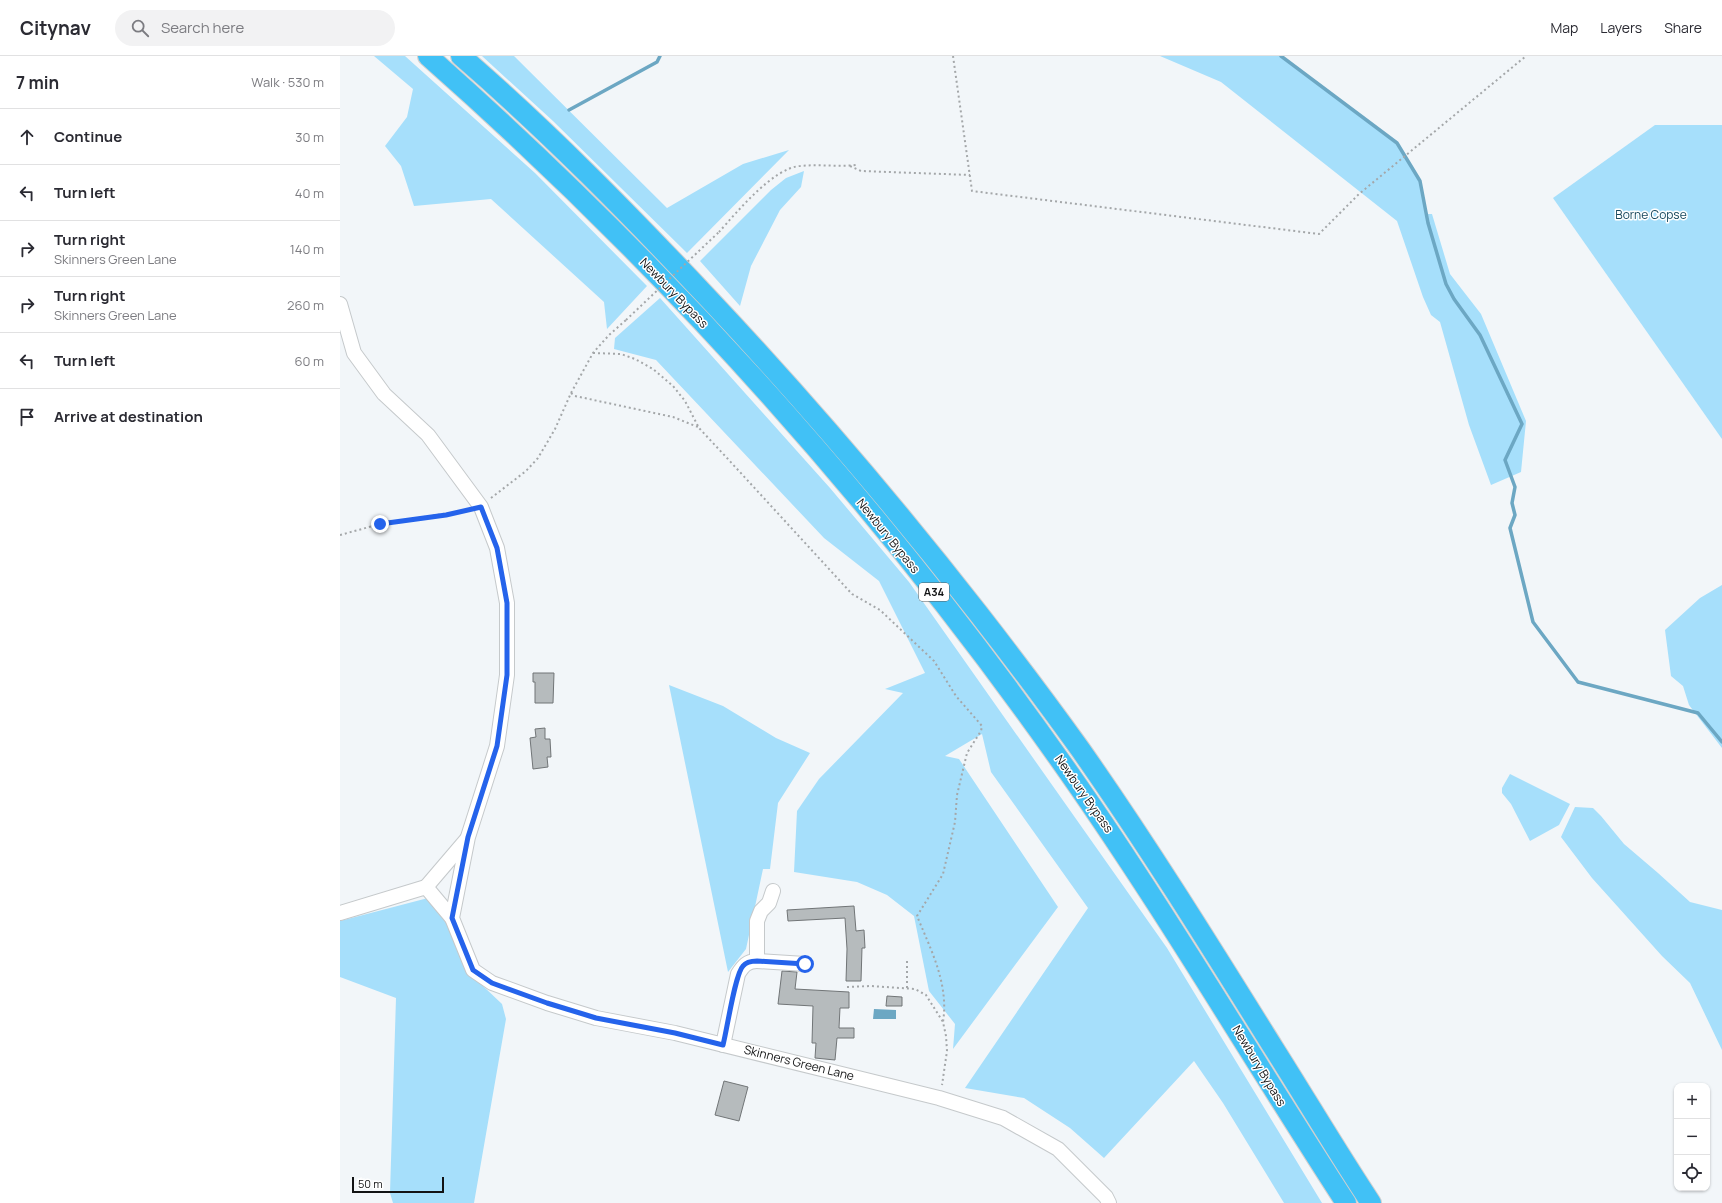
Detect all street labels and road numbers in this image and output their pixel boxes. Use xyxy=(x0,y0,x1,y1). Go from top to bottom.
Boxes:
street label: Newbury Bypass xyxy=(636,254,712,331)
street label: Newbury Bypass xyxy=(853,495,924,577)
road number: A34 xyxy=(919,583,949,601)
street label: Newbury Bypass xyxy=(1051,751,1118,836)
street label: Newbury Bypass xyxy=(1229,1022,1290,1109)
street label: Skinners Green Lane xyxy=(742,1041,856,1084)

